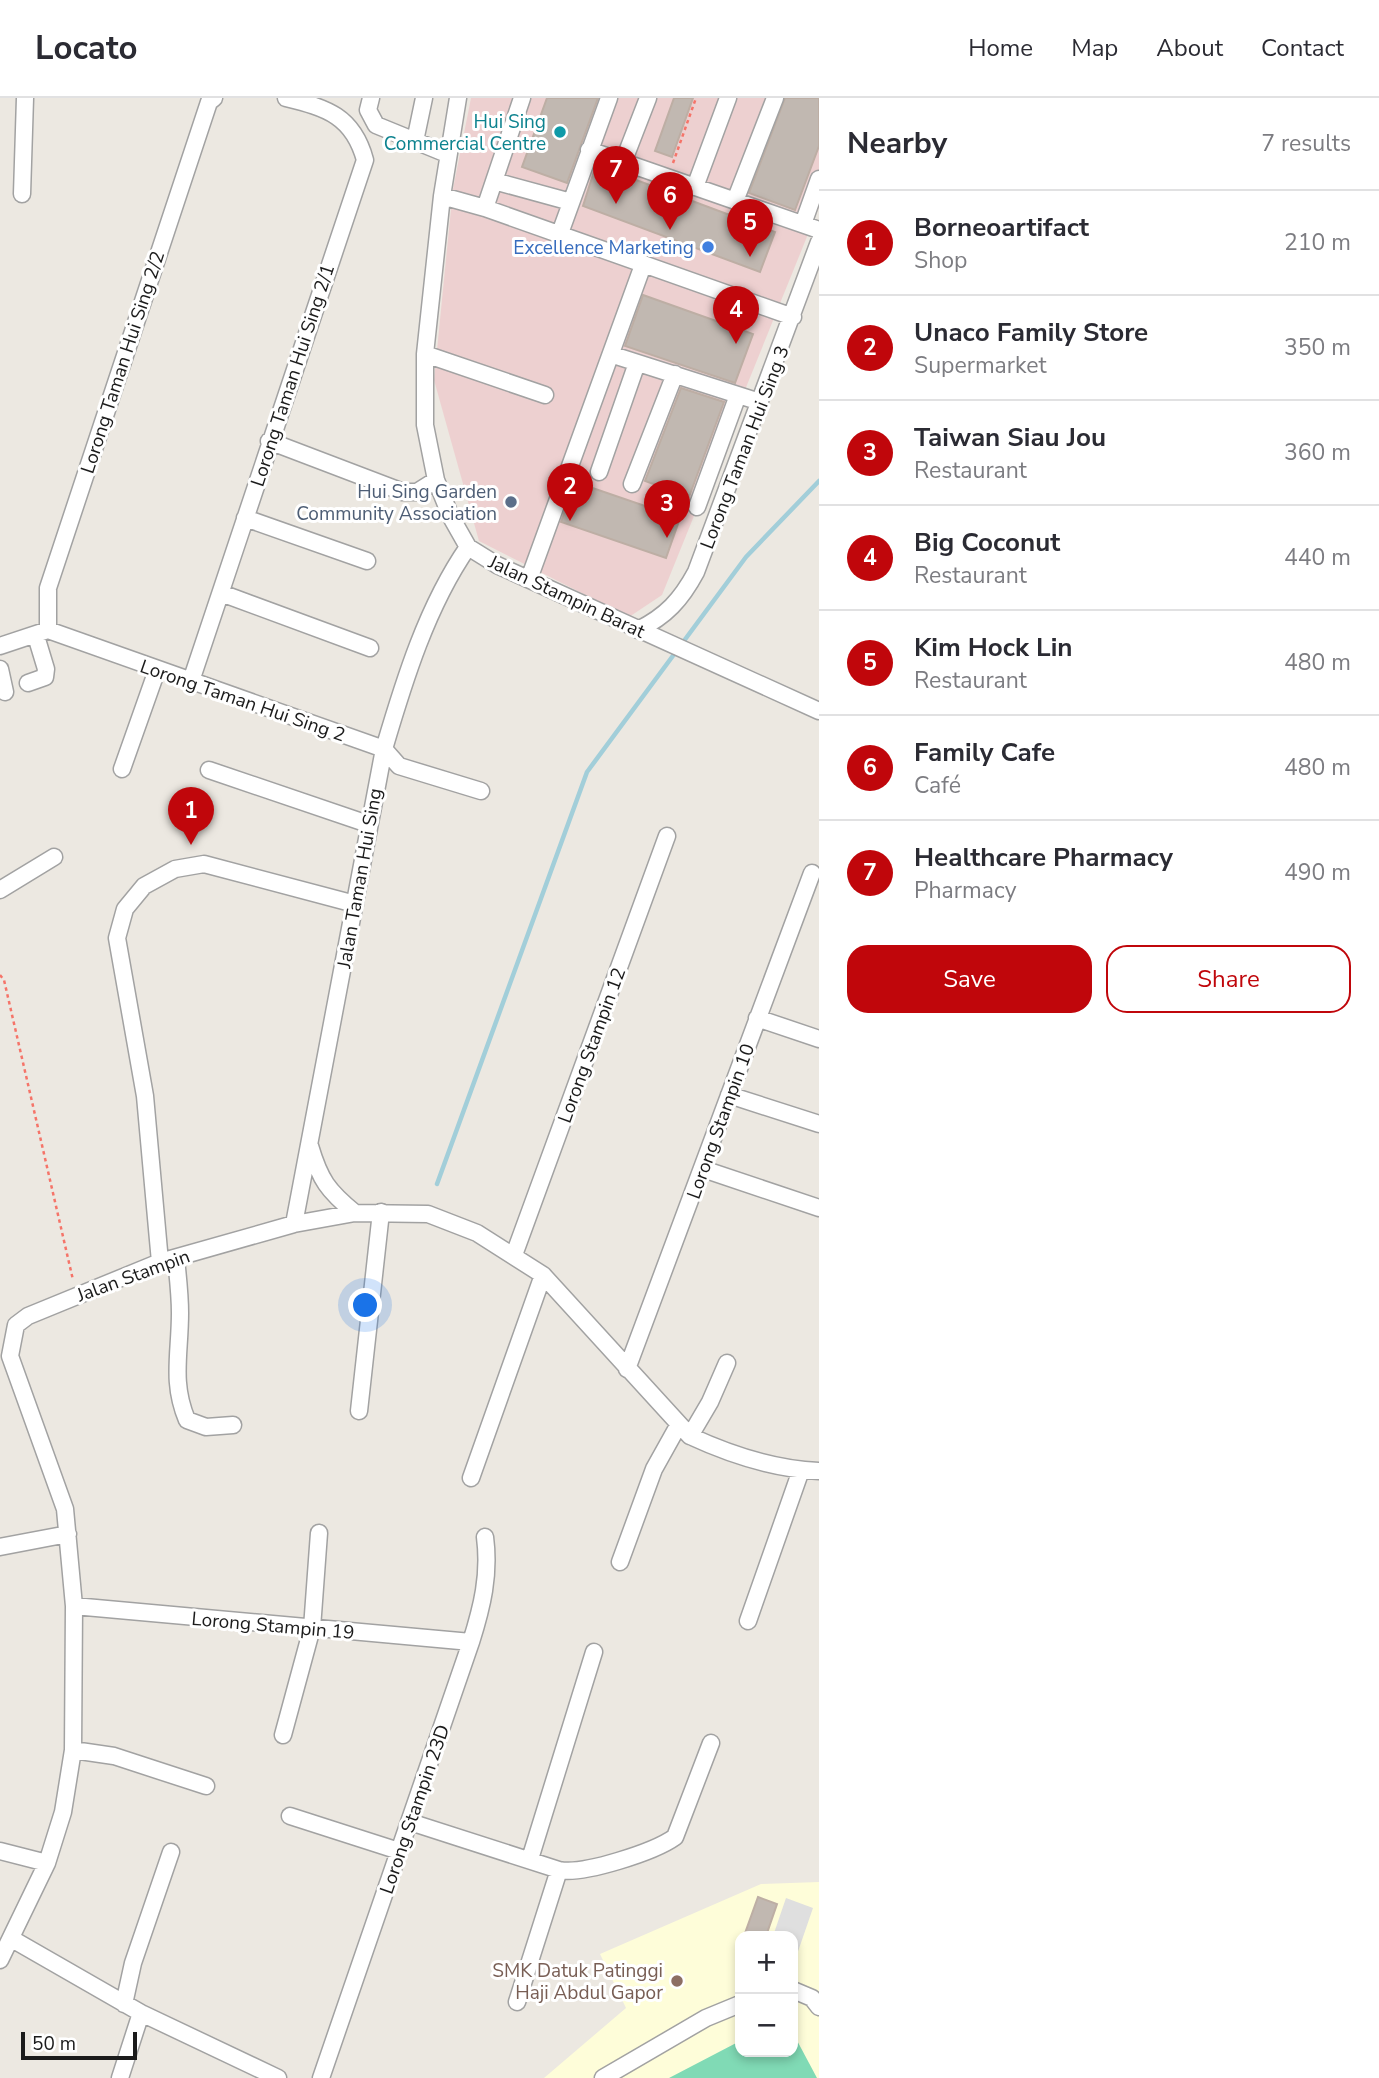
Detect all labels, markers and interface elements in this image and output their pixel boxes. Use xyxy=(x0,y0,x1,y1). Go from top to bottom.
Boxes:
text: Locato xyxy=(35,26,137,71)
text: Home xyxy=(968,32,1033,64)
text: Map xyxy=(1071,32,1118,64)
text: About xyxy=(1156,32,1223,64)
text: Contact xyxy=(1261,32,1344,64)
place label: Hui Sing Commercial Centre xyxy=(384,109,546,157)
text: Nearby xyxy=(847,123,947,164)
marker: Hui Sing Commercial Centre xyxy=(552,124,568,140)
text: 7 results xyxy=(1261,128,1351,159)
pin: 7 xyxy=(593,146,639,204)
pin: 6 xyxy=(647,172,693,230)
pin: 5 xyxy=(727,199,773,257)
text: Borneoartifact xyxy=(914,210,1089,245)
text: 1 xyxy=(863,227,877,258)
text: 210 m xyxy=(1284,227,1351,258)
place label: Excellence Marketing xyxy=(513,235,694,261)
marker: Excellence Marketing xyxy=(700,239,716,255)
text: Shop xyxy=(914,245,967,276)
street label: Lorong Taman Hui Sing 2/2 xyxy=(75,248,171,477)
street label: Lorong Taman Hui Sing 2/1 xyxy=(245,261,341,490)
pin: 4 xyxy=(713,286,759,344)
text: Unaco Family Store xyxy=(914,315,1148,350)
text: 2 xyxy=(863,332,877,363)
text: 350 m xyxy=(1284,332,1351,363)
street label: Lorong Taman Hui Sing 3 xyxy=(694,342,796,553)
text: Supermarket xyxy=(914,350,1047,381)
text: Taiwan Siau Jou xyxy=(914,420,1106,455)
text: 3 xyxy=(863,437,877,468)
text: 360 m xyxy=(1284,437,1351,468)
text: Restaurant xyxy=(914,455,1027,486)
pin: 2 xyxy=(547,463,593,521)
place label: Hui Sing Garden Community Association xyxy=(296,479,497,527)
pin: 3 xyxy=(644,480,690,538)
marker: Hui Sing Garden Community Association xyxy=(503,494,519,510)
text: Big Coconut xyxy=(914,525,1060,560)
text: 4 xyxy=(863,542,877,573)
text: 440 m xyxy=(1284,542,1351,573)
street label: Jalan Stampin Barat xyxy=(483,549,649,645)
text: Restaurant xyxy=(914,560,1027,591)
text: Kim Hock Lin xyxy=(914,630,1072,665)
text: 5 xyxy=(863,647,877,678)
text: 480 m xyxy=(1284,647,1351,678)
street label: Lorong Taman Hui Sing 2 xyxy=(137,654,349,748)
text: Restaurant xyxy=(914,665,1027,696)
text: Family Cafe xyxy=(914,735,1055,770)
text: 6 xyxy=(863,752,877,783)
text: 480 m xyxy=(1284,752,1351,783)
text: Café xyxy=(914,770,961,801)
street label: Jalan Taman Hui Sing xyxy=(331,786,389,971)
pin: 1 xyxy=(168,787,214,845)
text: Healthcare Pharmacy xyxy=(914,840,1173,875)
text: 7 xyxy=(863,857,877,888)
text: 490 m xyxy=(1284,857,1351,888)
text: Pharmacy xyxy=(914,875,1016,906)
button: Save xyxy=(847,945,1092,1013)
button: Share xyxy=(1106,945,1351,1013)
street label: Lorong Stampin 12 xyxy=(552,964,632,1127)
street label: Lorong Stampin 10 xyxy=(681,1040,761,1203)
street label: Jalan Stampin xyxy=(72,1243,193,1309)
your location xyxy=(348,1288,382,1322)
street label: Lorong Stampin 19 xyxy=(190,1606,355,1646)
street label: Lorong Stampin 23D xyxy=(374,1721,456,1897)
map controls xyxy=(735,1931,798,2057)
button: + xyxy=(735,1931,798,1994)
place label: SMK Datuk Patinggi Haji Abdul Gapor xyxy=(492,1958,663,2006)
marker: SMK Datuk Patinggi Haji Abdul Gapor xyxy=(669,1973,685,1989)
button: − xyxy=(735,1994,798,2057)
scale bar xyxy=(21,2029,136,2061)
text: 50 m xyxy=(32,2031,76,2057)

